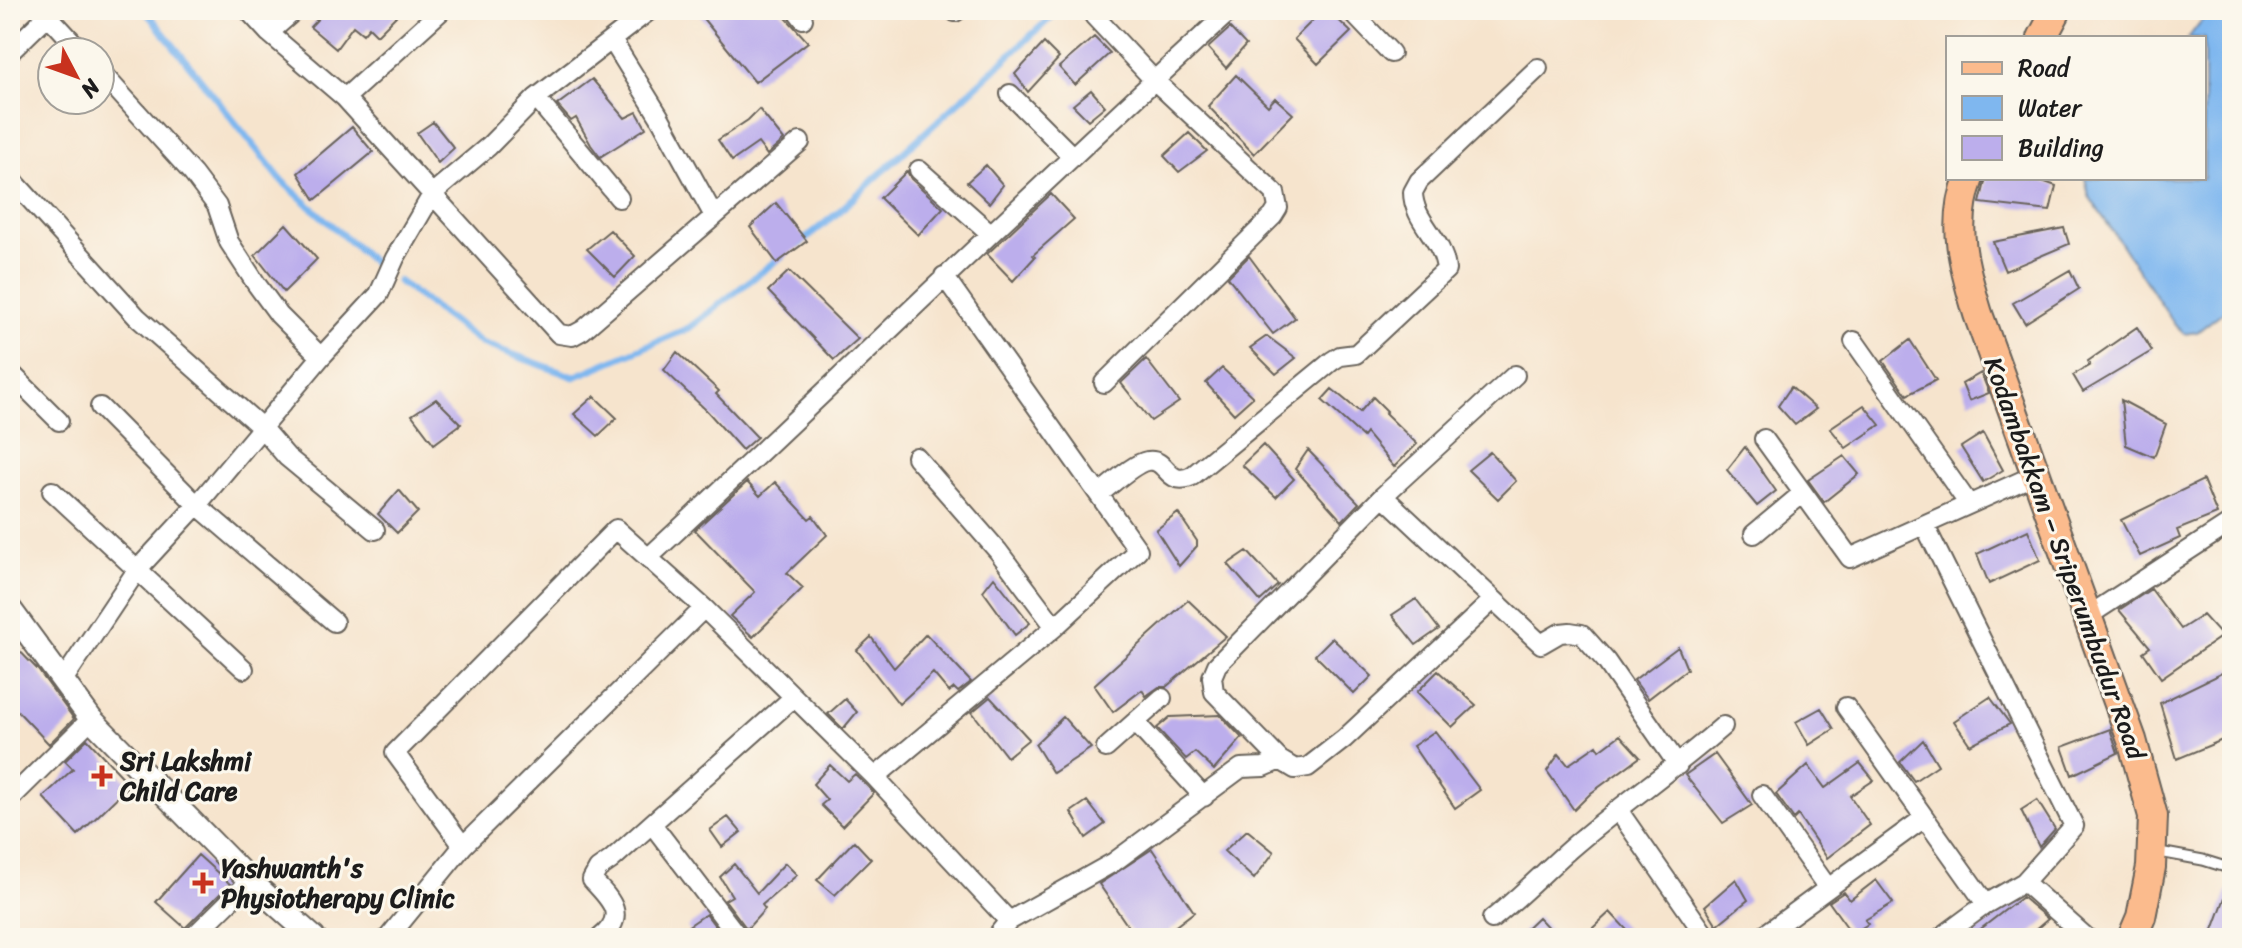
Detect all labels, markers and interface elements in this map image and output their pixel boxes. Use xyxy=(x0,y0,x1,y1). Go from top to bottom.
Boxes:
north arrow xyxy=(36,36,116,116)
legend xyxy=(1946,36,2206,180)
text: Road xyxy=(2018,47,2072,89)
text: N xyxy=(71,69,111,108)
text: Water xyxy=(2018,87,2083,129)
text: Building xyxy=(2018,127,2104,169)
street label: Kodambakkam – Sriperumbudur Road xyxy=(1971,350,2160,768)
place label: Sri Lakshmi Child Care xyxy=(119,738,253,814)
marker: Sri Lakshmi Child Care xyxy=(91,765,113,787)
place label: Yashwanth's Physiotherapy Clinic xyxy=(221,845,455,921)
marker: Yashwanth's Physiotherapy Clinic xyxy=(192,872,214,894)

